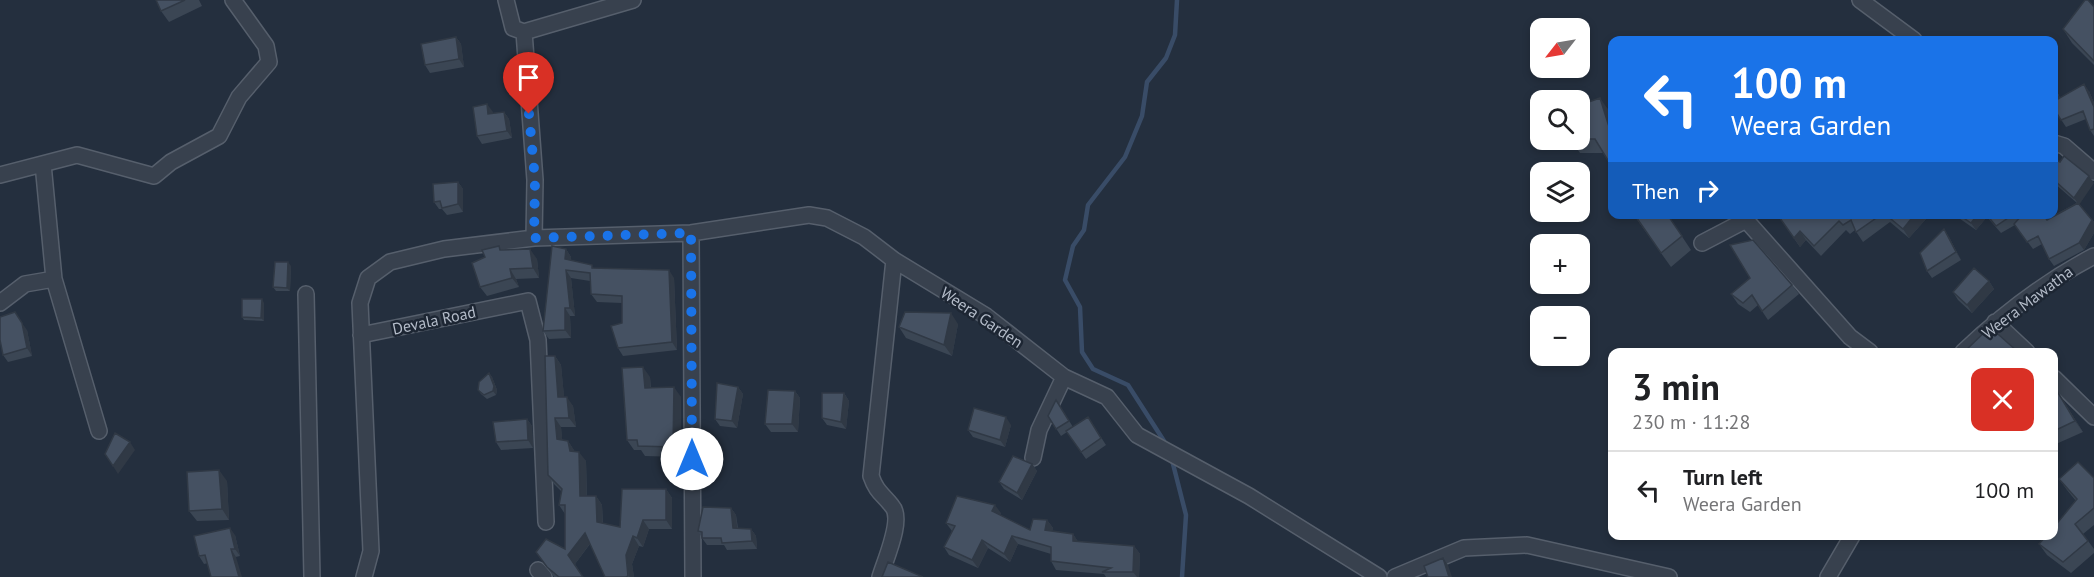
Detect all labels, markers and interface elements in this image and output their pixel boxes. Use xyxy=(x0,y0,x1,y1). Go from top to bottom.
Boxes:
north arrow xyxy=(1530,18,1590,78)
map controls xyxy=(1530,18,1590,366)
pin xyxy=(503,52,554,114)
text: 100 m xyxy=(1731,55,1847,110)
icon: left xyxy=(1632,60,1710,138)
icon: arrive xyxy=(512,61,545,94)
button: search xyxy=(1530,90,1590,150)
text: Weera Garden xyxy=(1731,108,1891,142)
button: layers xyxy=(1530,162,1590,222)
icon: right xyxy=(1691,174,1724,207)
text: Then xyxy=(1632,177,1679,205)
button: + xyxy=(1530,234,1590,294)
street label: Weera Mawatha xyxy=(1978,261,2076,343)
street label: Weera Garden xyxy=(937,282,1027,352)
street label: Devala Road xyxy=(391,301,477,339)
button: − xyxy=(1530,306,1590,366)
text: 3 min xyxy=(1632,363,1720,410)
button: close xyxy=(1971,368,2034,431)
text: 230 m · 11:28 xyxy=(1632,409,1750,435)
position arrow xyxy=(660,427,724,491)
text: Turn left xyxy=(1683,463,1763,491)
icon: left xyxy=(1632,474,1665,507)
text: 100 m xyxy=(1974,476,2034,504)
text: Weera Garden xyxy=(1683,491,1802,517)

